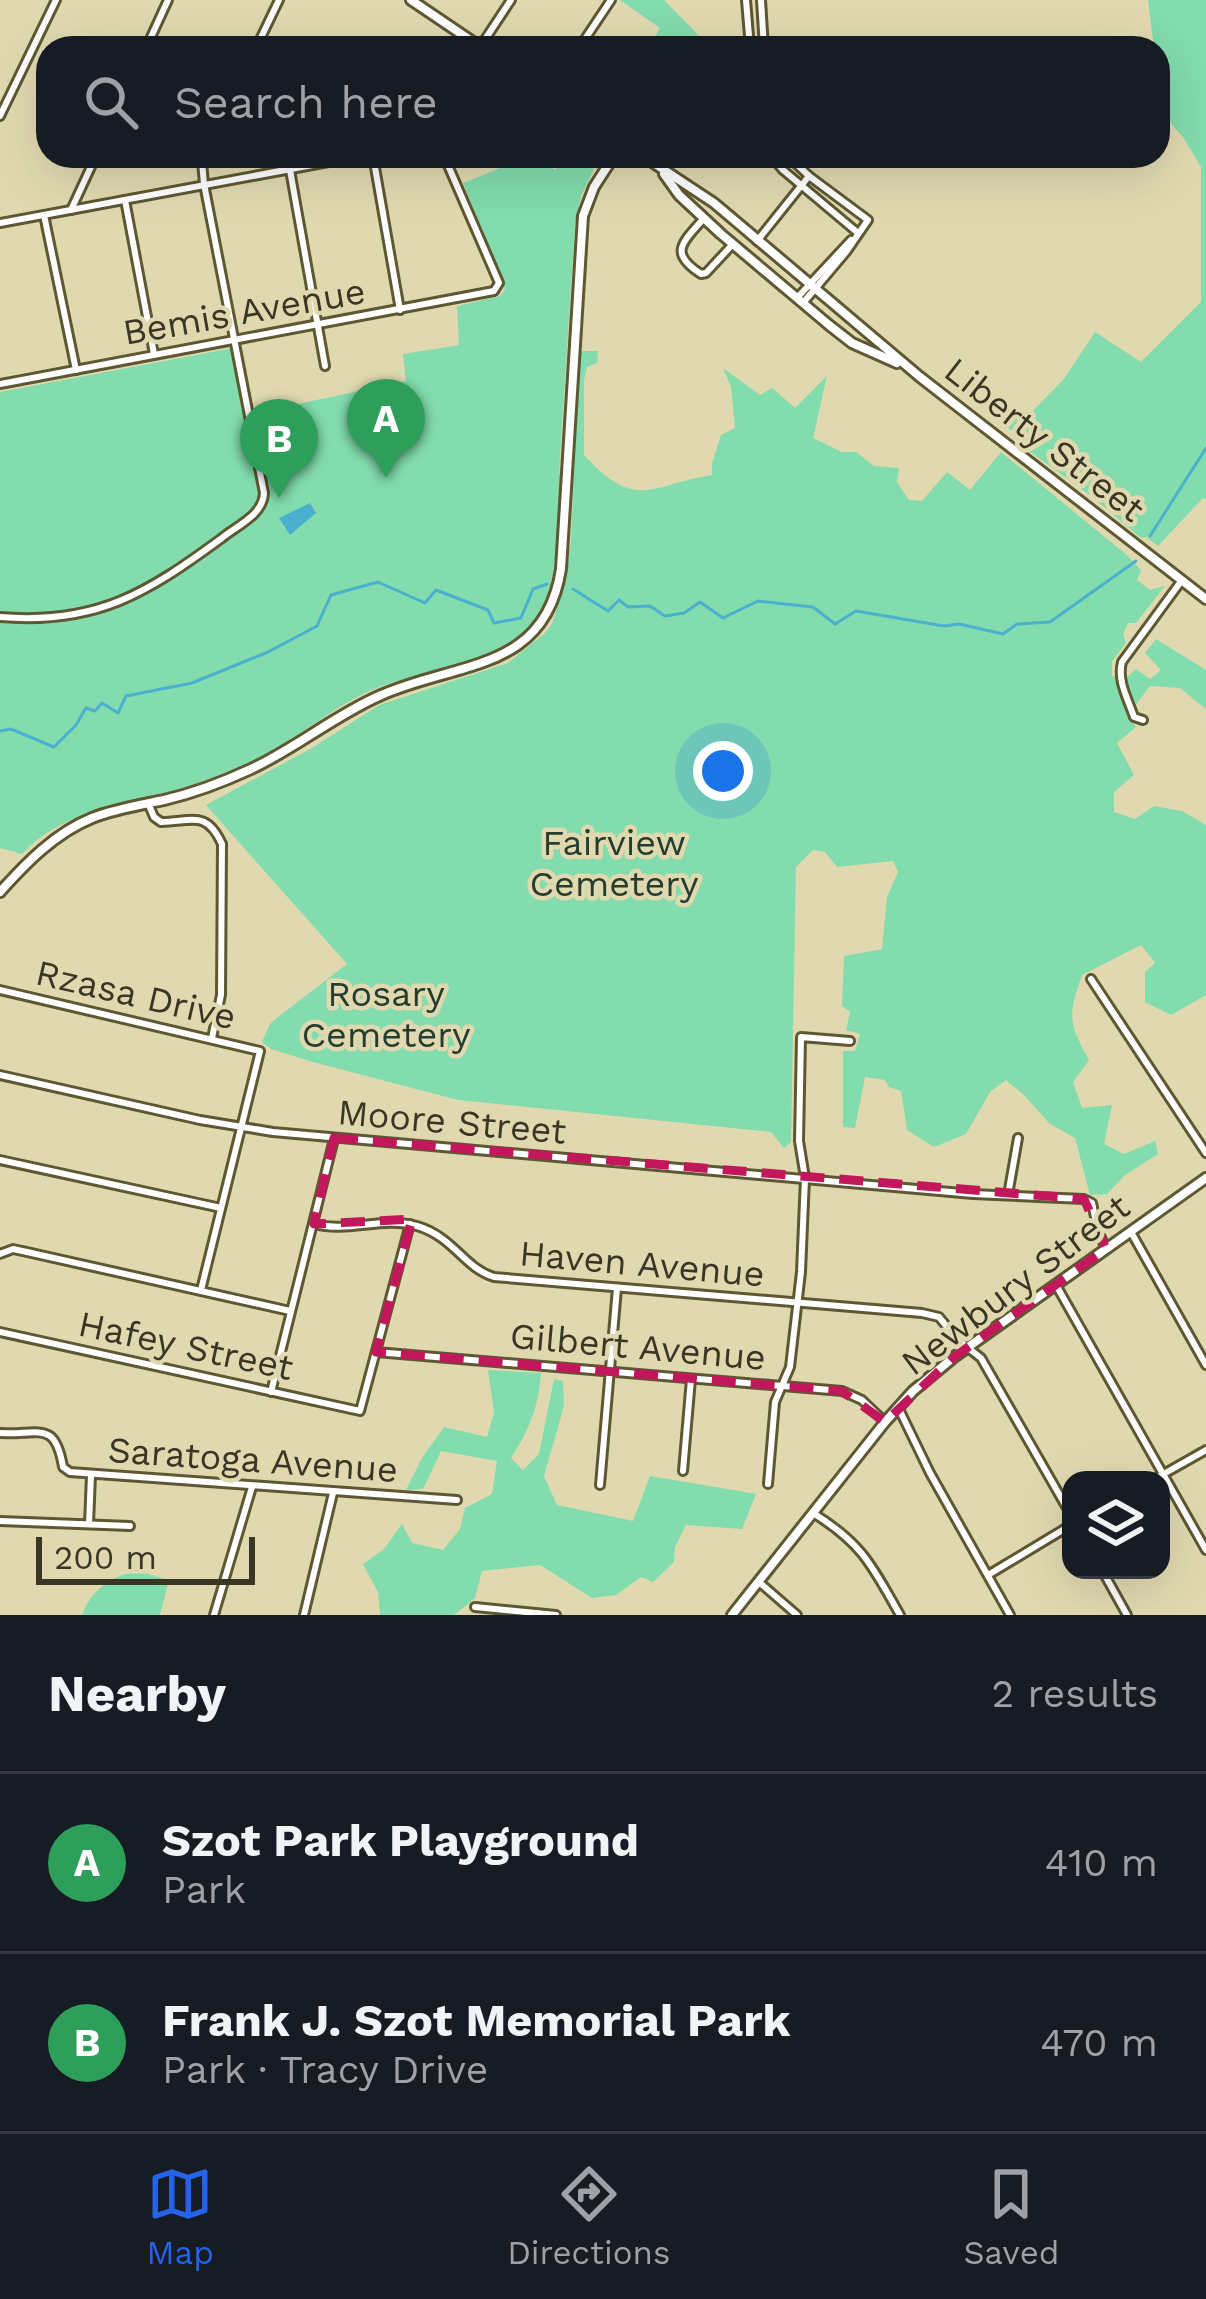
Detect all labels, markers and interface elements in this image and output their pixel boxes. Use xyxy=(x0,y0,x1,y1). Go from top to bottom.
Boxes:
search box xyxy=(36,36,1170,168)
icon: search xyxy=(78,69,144,135)
text: Search here xyxy=(174,76,438,129)
street label: Bemis Avenue xyxy=(120,270,369,354)
street label: Liberty Street xyxy=(936,349,1152,531)
pin: A xyxy=(347,379,425,478)
pin: B xyxy=(240,399,318,498)
your location xyxy=(693,741,753,801)
park label: Fairview Cemetery xyxy=(529,822,699,905)
street label: Rzasa Drive xyxy=(32,952,240,1038)
park label: Rosary Cemetery xyxy=(301,973,471,1056)
street label: Moore Street xyxy=(336,1091,568,1153)
street label: Newbury Street xyxy=(893,1185,1138,1384)
street label: Haven Avenue xyxy=(518,1232,766,1296)
street label: Hafey Street xyxy=(75,1303,297,1389)
street label: Gilbert Avenue xyxy=(508,1315,768,1379)
street label: Saratoga Avenue xyxy=(107,1429,399,1491)
map controls xyxy=(1062,1471,1170,1579)
button: layers xyxy=(1062,1471,1170,1579)
scale bar xyxy=(36,1531,255,1584)
text: 200 m xyxy=(54,1538,157,1577)
text: Nearby xyxy=(48,1664,226,1723)
text: 2 results xyxy=(992,1671,1158,1716)
text: Szot Park Playground xyxy=(162,1814,639,1867)
text: A xyxy=(74,1840,100,1885)
text: 410 m xyxy=(1045,1840,1158,1885)
text: Park xyxy=(162,1867,246,1912)
text: Frank J. Szot Memorial Park xyxy=(162,1994,790,2047)
text: B xyxy=(74,2020,100,2065)
text: 470 m xyxy=(1040,2020,1158,2065)
text: Park · Tracy Drive xyxy=(162,2047,488,2092)
tab: Map xyxy=(147,2161,214,2272)
tab: Directions xyxy=(507,2161,670,2272)
tab: Saved xyxy=(964,2161,1059,2272)

